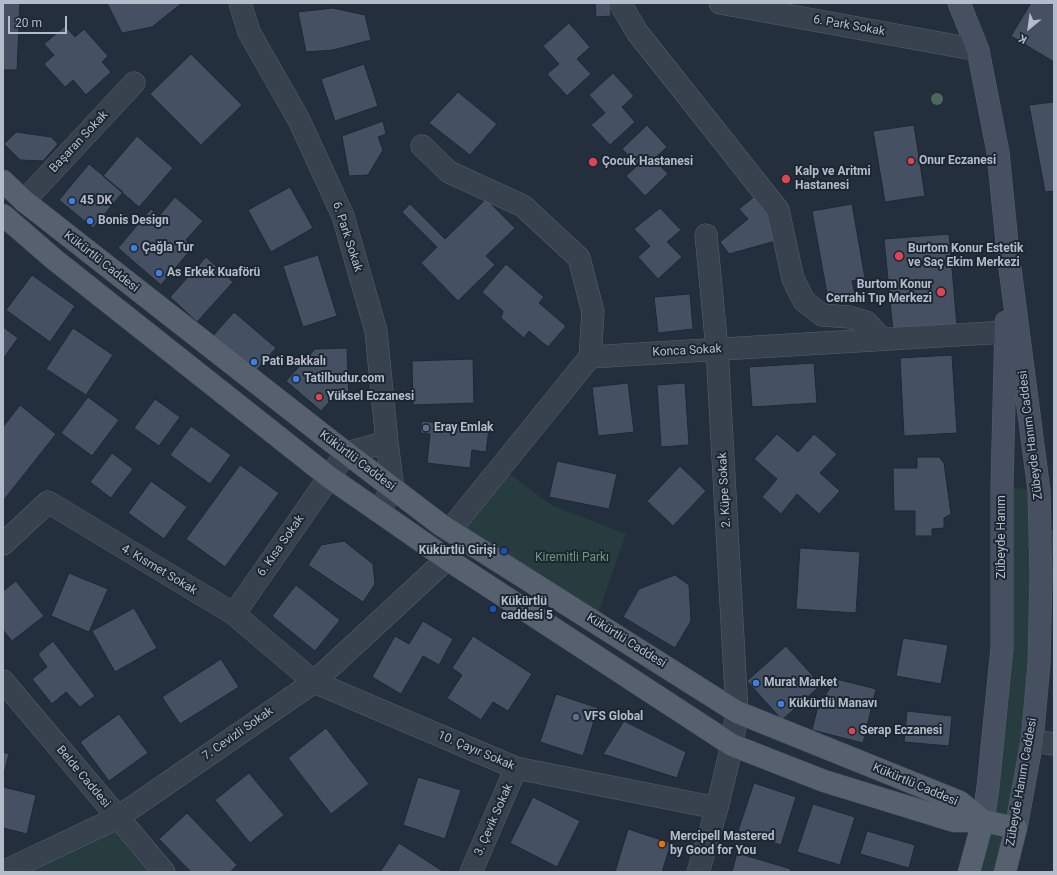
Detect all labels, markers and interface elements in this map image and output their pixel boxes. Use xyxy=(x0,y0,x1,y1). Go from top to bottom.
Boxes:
scale bar xyxy=(10,8,69,34)
north arrow xyxy=(1009,8,1049,48)
street label: 6. Park Sokak xyxy=(812,13,886,39)
text: 20 m xyxy=(15,16,42,30)
text: K xyxy=(1017,32,1029,46)
street label: Başaran Sokak xyxy=(47,108,111,176)
place label: Onur Eczanesi xyxy=(919,154,996,168)
place label: Çocuk Hastanesi xyxy=(602,155,693,169)
marker: Çocuk Hastanesi xyxy=(587,156,599,168)
marker: Onur Eczanesi xyxy=(906,156,916,166)
place label: Kalp ve Aritmi Hastanesi xyxy=(795,165,871,193)
marker: Kalp ve Aritmi Hastanesi xyxy=(780,173,792,185)
place label: 45 DK xyxy=(80,194,112,208)
marker: 45 DK xyxy=(67,196,77,206)
street label: 6. Park Sokak xyxy=(329,200,365,274)
place label: Bonis Design xyxy=(98,214,169,228)
marker: Bonis Design xyxy=(85,216,95,226)
street label: Kükürtlü Caddesi xyxy=(61,228,141,296)
place label: Çağla Tur xyxy=(142,241,194,255)
place label: Burtom Konur Estetik ve Saç Ekim Merkezi xyxy=(908,242,1023,270)
marker: Çağla Tur xyxy=(129,243,139,253)
marker: Burtom Konur Estetik ve Saç Ekim Merkezi xyxy=(893,250,905,262)
place label: As Erkek Kuaförü xyxy=(167,266,260,280)
marker: As Erkek Kuaförü xyxy=(154,268,164,278)
place label: Burtom Konur Cerrahi Tıp Merkezi xyxy=(826,278,932,306)
marker: Burtom Konur Cerrahi Tıp Merkezi xyxy=(935,286,947,298)
street label: Konca Sokak xyxy=(652,342,722,360)
place label: Pati Bakkalı xyxy=(262,355,326,369)
marker: Pati Bakkalı xyxy=(249,357,259,367)
street label: Zübeyde Hanım Caddesi xyxy=(1016,370,1046,500)
place label: Tatilbudur.com xyxy=(304,372,385,386)
marker: Tatilbudur.com xyxy=(291,374,301,384)
place label: Yüksel Eczanesi xyxy=(327,390,414,404)
marker: Yüksel Eczanesi xyxy=(314,392,324,402)
place label: Eray Emlak xyxy=(434,421,493,435)
marker: Eray Emlak xyxy=(421,423,431,433)
street label: Kükürtlü Caddesi xyxy=(316,428,398,494)
street label: 2. Küpe Sokak xyxy=(716,452,734,528)
street label: Zübeyde Hanım xyxy=(995,495,1009,579)
street label: 6. Kısa Sokak xyxy=(255,512,307,580)
street label: 4. Kısmet Sokak xyxy=(118,542,200,598)
place label: Kükürtlü Girişi xyxy=(419,544,496,558)
marker: Kükürtlü Girişi xyxy=(499,546,509,556)
park label: Kiremitli Parkı xyxy=(535,551,609,565)
place label: Kükürtlü caddesi 5 xyxy=(501,595,553,623)
marker: Kükürtlü caddesi 5 xyxy=(488,604,498,614)
street label: Kükürtlü Caddesi xyxy=(584,611,668,671)
place label: Murat Market xyxy=(764,676,837,690)
marker: Murat Market xyxy=(751,678,761,688)
place label: Kükürtlü Manavı xyxy=(789,697,877,711)
marker: Kükürtlü Manavı xyxy=(776,699,786,709)
street label: 7. Cevizli Sokak xyxy=(200,704,276,764)
place label: VFS Global xyxy=(584,710,643,724)
marker: VFS Global xyxy=(571,712,581,722)
street label: Zübeyde Hanım Caddesi xyxy=(1004,717,1040,847)
place label: Serap Eczanesi xyxy=(860,724,942,738)
marker: Serap Eczanesi xyxy=(847,726,857,736)
street label: 10. Çayır Sokak xyxy=(435,728,517,774)
street label: Belde Caddesi xyxy=(53,743,113,811)
street label: Kükürtlü Caddesi xyxy=(870,761,960,809)
street label: 3. Çevik Sokak xyxy=(472,782,516,858)
place label: Mercipell Mastered by Good for You xyxy=(670,830,774,858)
marker: Mercipell Mastered by Good for You xyxy=(657,839,667,849)

